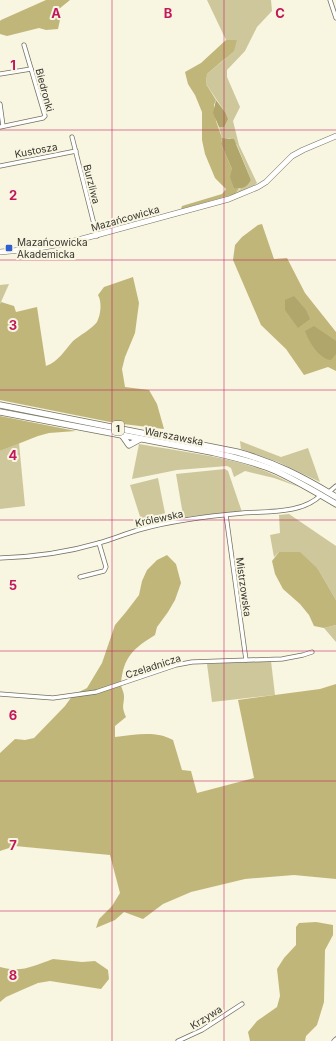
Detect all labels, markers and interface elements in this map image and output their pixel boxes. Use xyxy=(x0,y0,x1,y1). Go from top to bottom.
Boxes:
text: A xyxy=(51,5,61,21)
text: B xyxy=(164,5,173,21)
text: C xyxy=(275,5,285,21)
text: 1 xyxy=(10,57,16,73)
street label: Biedronki xyxy=(33,67,57,113)
street label: Kustosza xyxy=(14,140,58,160)
street label: Burzliwa xyxy=(81,163,103,205)
text: 2 xyxy=(9,187,17,203)
street label: Mazańcowicka xyxy=(89,202,161,234)
place label: Mazańcowicka Akademicka xyxy=(17,236,88,260)
marker: Mazańcowicka Akademicka xyxy=(4,243,14,253)
text: 3 xyxy=(9,317,17,333)
road number: 1 xyxy=(112,421,124,435)
street label: Warszawska xyxy=(144,424,204,448)
text: 4 xyxy=(9,447,18,463)
street label: Królewska xyxy=(134,507,184,529)
street label: Mistrzowska xyxy=(234,557,254,617)
text: 5 xyxy=(9,577,17,593)
street label: Czeladnicza xyxy=(124,651,182,681)
text: 6 xyxy=(9,707,17,723)
text: 7 xyxy=(9,837,17,853)
text: 8 xyxy=(9,967,17,983)
street label: Krzywa xyxy=(188,1003,224,1031)

